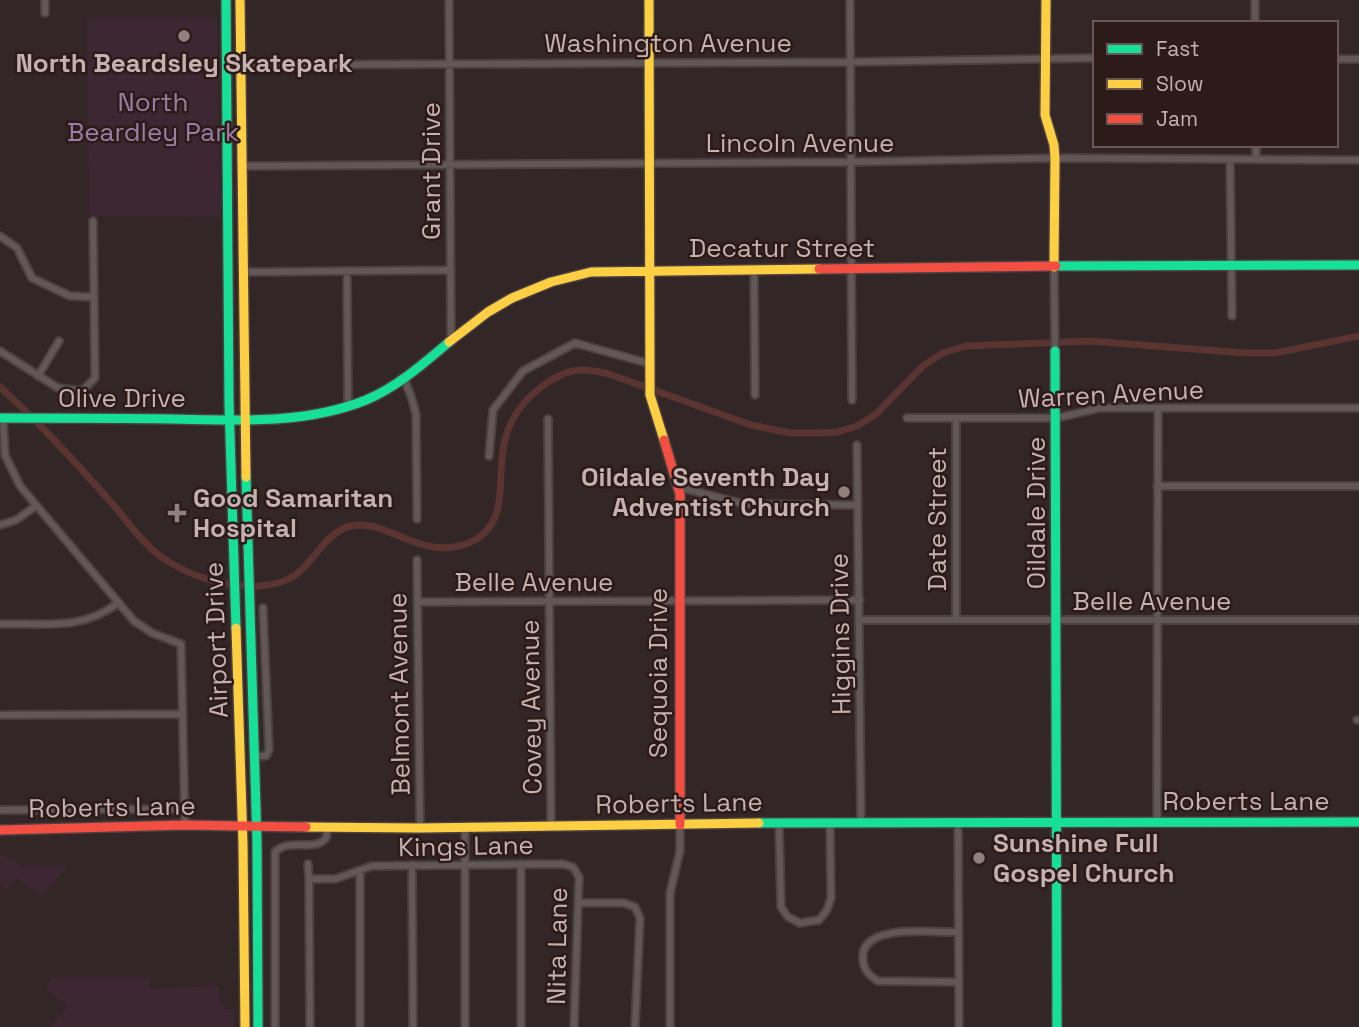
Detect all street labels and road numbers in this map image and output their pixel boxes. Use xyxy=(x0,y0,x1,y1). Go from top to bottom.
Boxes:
street label: Washington Avenue xyxy=(544,26,792,60)
street label: Grant Drive xyxy=(414,102,448,240)
street label: Lincoln Avenue xyxy=(706,126,894,160)
street label: Decatur Street xyxy=(689,231,875,265)
street label: Warren Avenue xyxy=(1017,372,1205,416)
street label: Olive Drive xyxy=(58,381,186,415)
street label: Oildale Drive xyxy=(1019,437,1053,589)
street label: Date Street xyxy=(920,447,954,591)
street label: Higgins Drive xyxy=(822,553,858,715)
street label: Airport Drive xyxy=(196,561,236,719)
street label: Belle Avenue xyxy=(455,565,613,599)
street label: Belle Avenue xyxy=(1073,584,1231,618)
street label: Sequoia Drive xyxy=(641,588,675,758)
street label: Belmont Avenue xyxy=(380,592,418,796)
street label: Covey Avenue xyxy=(512,619,550,795)
street label: Roberts Lane xyxy=(1162,784,1330,818)
street label: Roberts Lane xyxy=(595,785,763,821)
street label: Roberts Lane xyxy=(28,789,196,825)
street label: Kings Lane xyxy=(398,828,534,864)
street label: Nita Lane xyxy=(539,887,575,1005)

